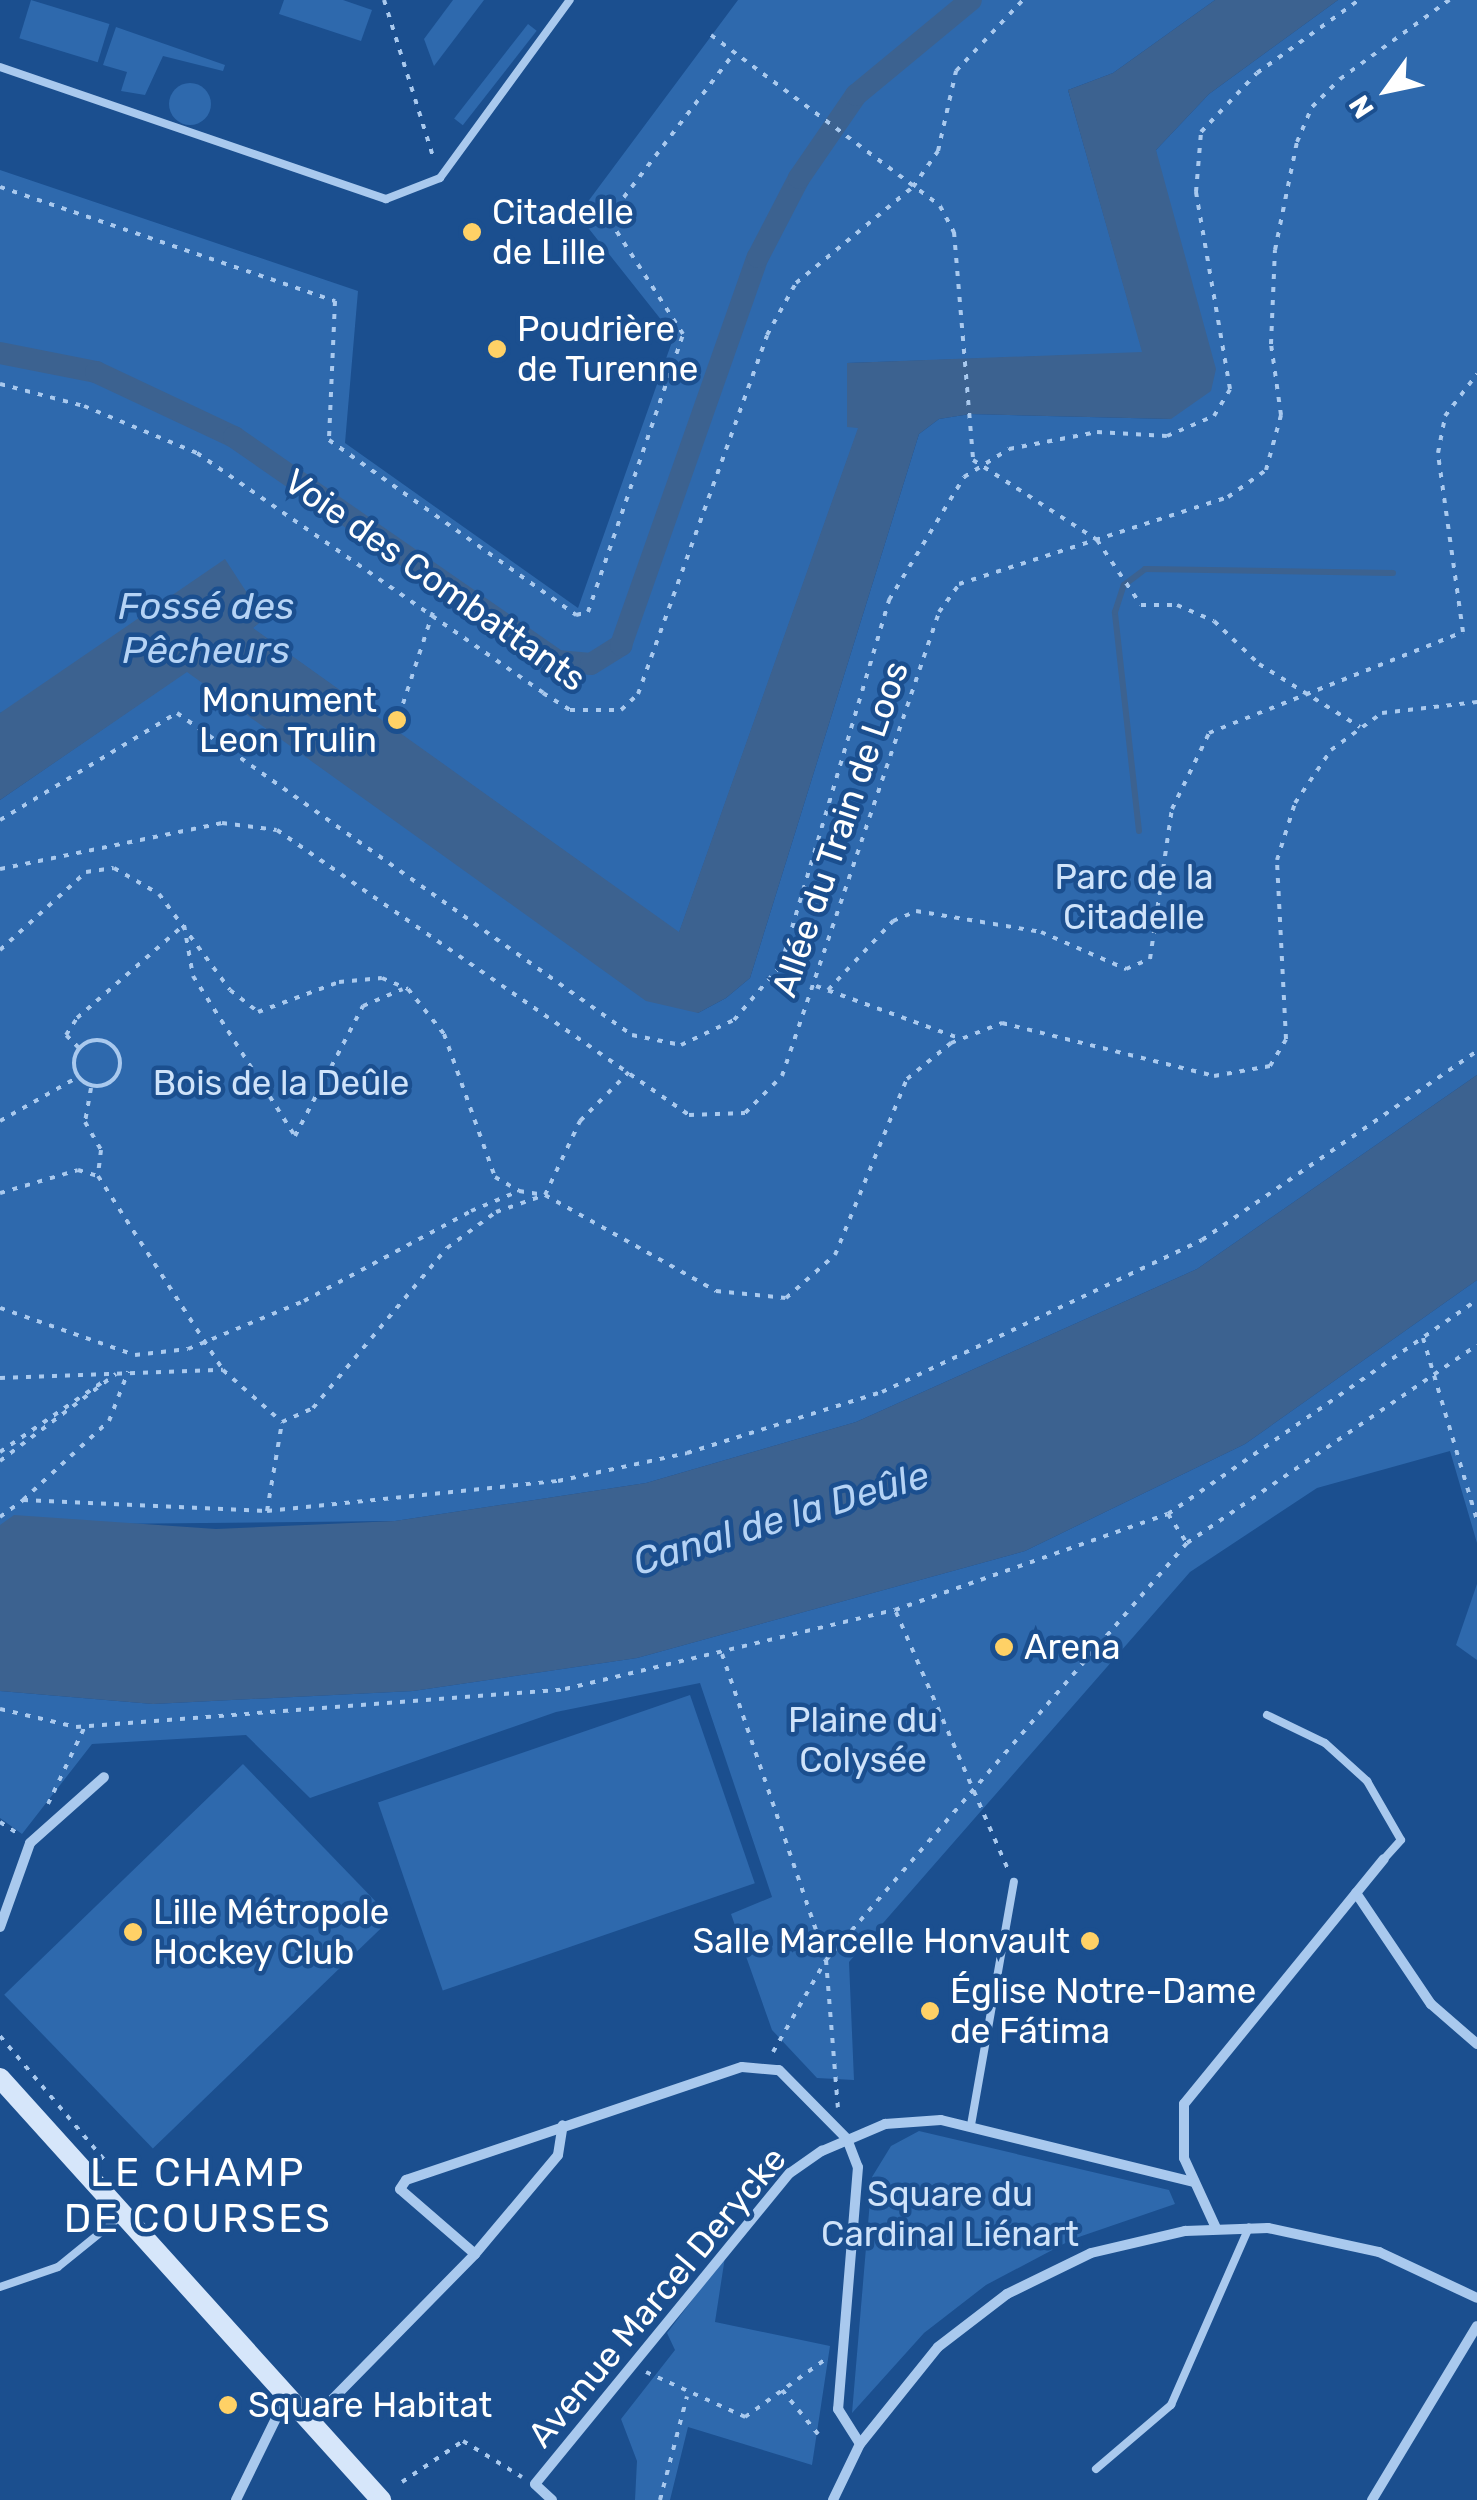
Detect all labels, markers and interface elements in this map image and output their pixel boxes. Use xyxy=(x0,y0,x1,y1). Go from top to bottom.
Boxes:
north arrow xyxy=(1337,40,1437,140)
text: N xyxy=(1342,89,1381,124)
place label: Citadelle de Lille xyxy=(492,191,634,273)
marker: Citadelle de Lille xyxy=(461,221,483,243)
place label: Poudrière de Turenne xyxy=(517,308,699,390)
marker: Poudrière de Turenne xyxy=(486,338,508,360)
street label: Voie des Combattants xyxy=(276,460,594,700)
water label: Fossé des Pêcheurs xyxy=(118,584,294,674)
street label: Allée du Train de Loos xyxy=(763,655,917,1003)
place label: Monument Leon Trulin xyxy=(198,679,377,761)
marker: Monument Leon Trulin xyxy=(386,709,408,731)
park label: Parc de la Citadelle xyxy=(1054,856,1214,938)
park label: Bois de la Deûle xyxy=(153,1062,409,1104)
water label: Canal de la Deûle xyxy=(628,1452,934,1586)
place label: Arena xyxy=(1024,1626,1121,1668)
marker: Arena xyxy=(993,1636,1015,1658)
park label: Plaine du Colysée xyxy=(788,1699,938,1781)
place label: Lille Métropole Hockey Club xyxy=(153,1891,389,1973)
place label: Salle Marcelle Honvault xyxy=(693,1920,1070,1962)
marker: Lille Métropole Hockey Club xyxy=(122,1921,144,1943)
marker: Salle Marcelle Honvault xyxy=(1079,1930,1101,1952)
place label: Église Notre-Dame de Fátima xyxy=(950,1970,1256,2052)
marker: Église Notre-Dame de Fátima xyxy=(919,2000,941,2022)
street label: Avenue Marcel Derycke xyxy=(519,2138,795,2456)
district label: LE CHAMP DE COURSES xyxy=(64,2149,332,2243)
park label: Square du Cardinal Liénart xyxy=(821,2173,1079,2255)
place label: Square Habitat xyxy=(248,2384,492,2426)
marker: Square Habitat xyxy=(217,2394,239,2416)

